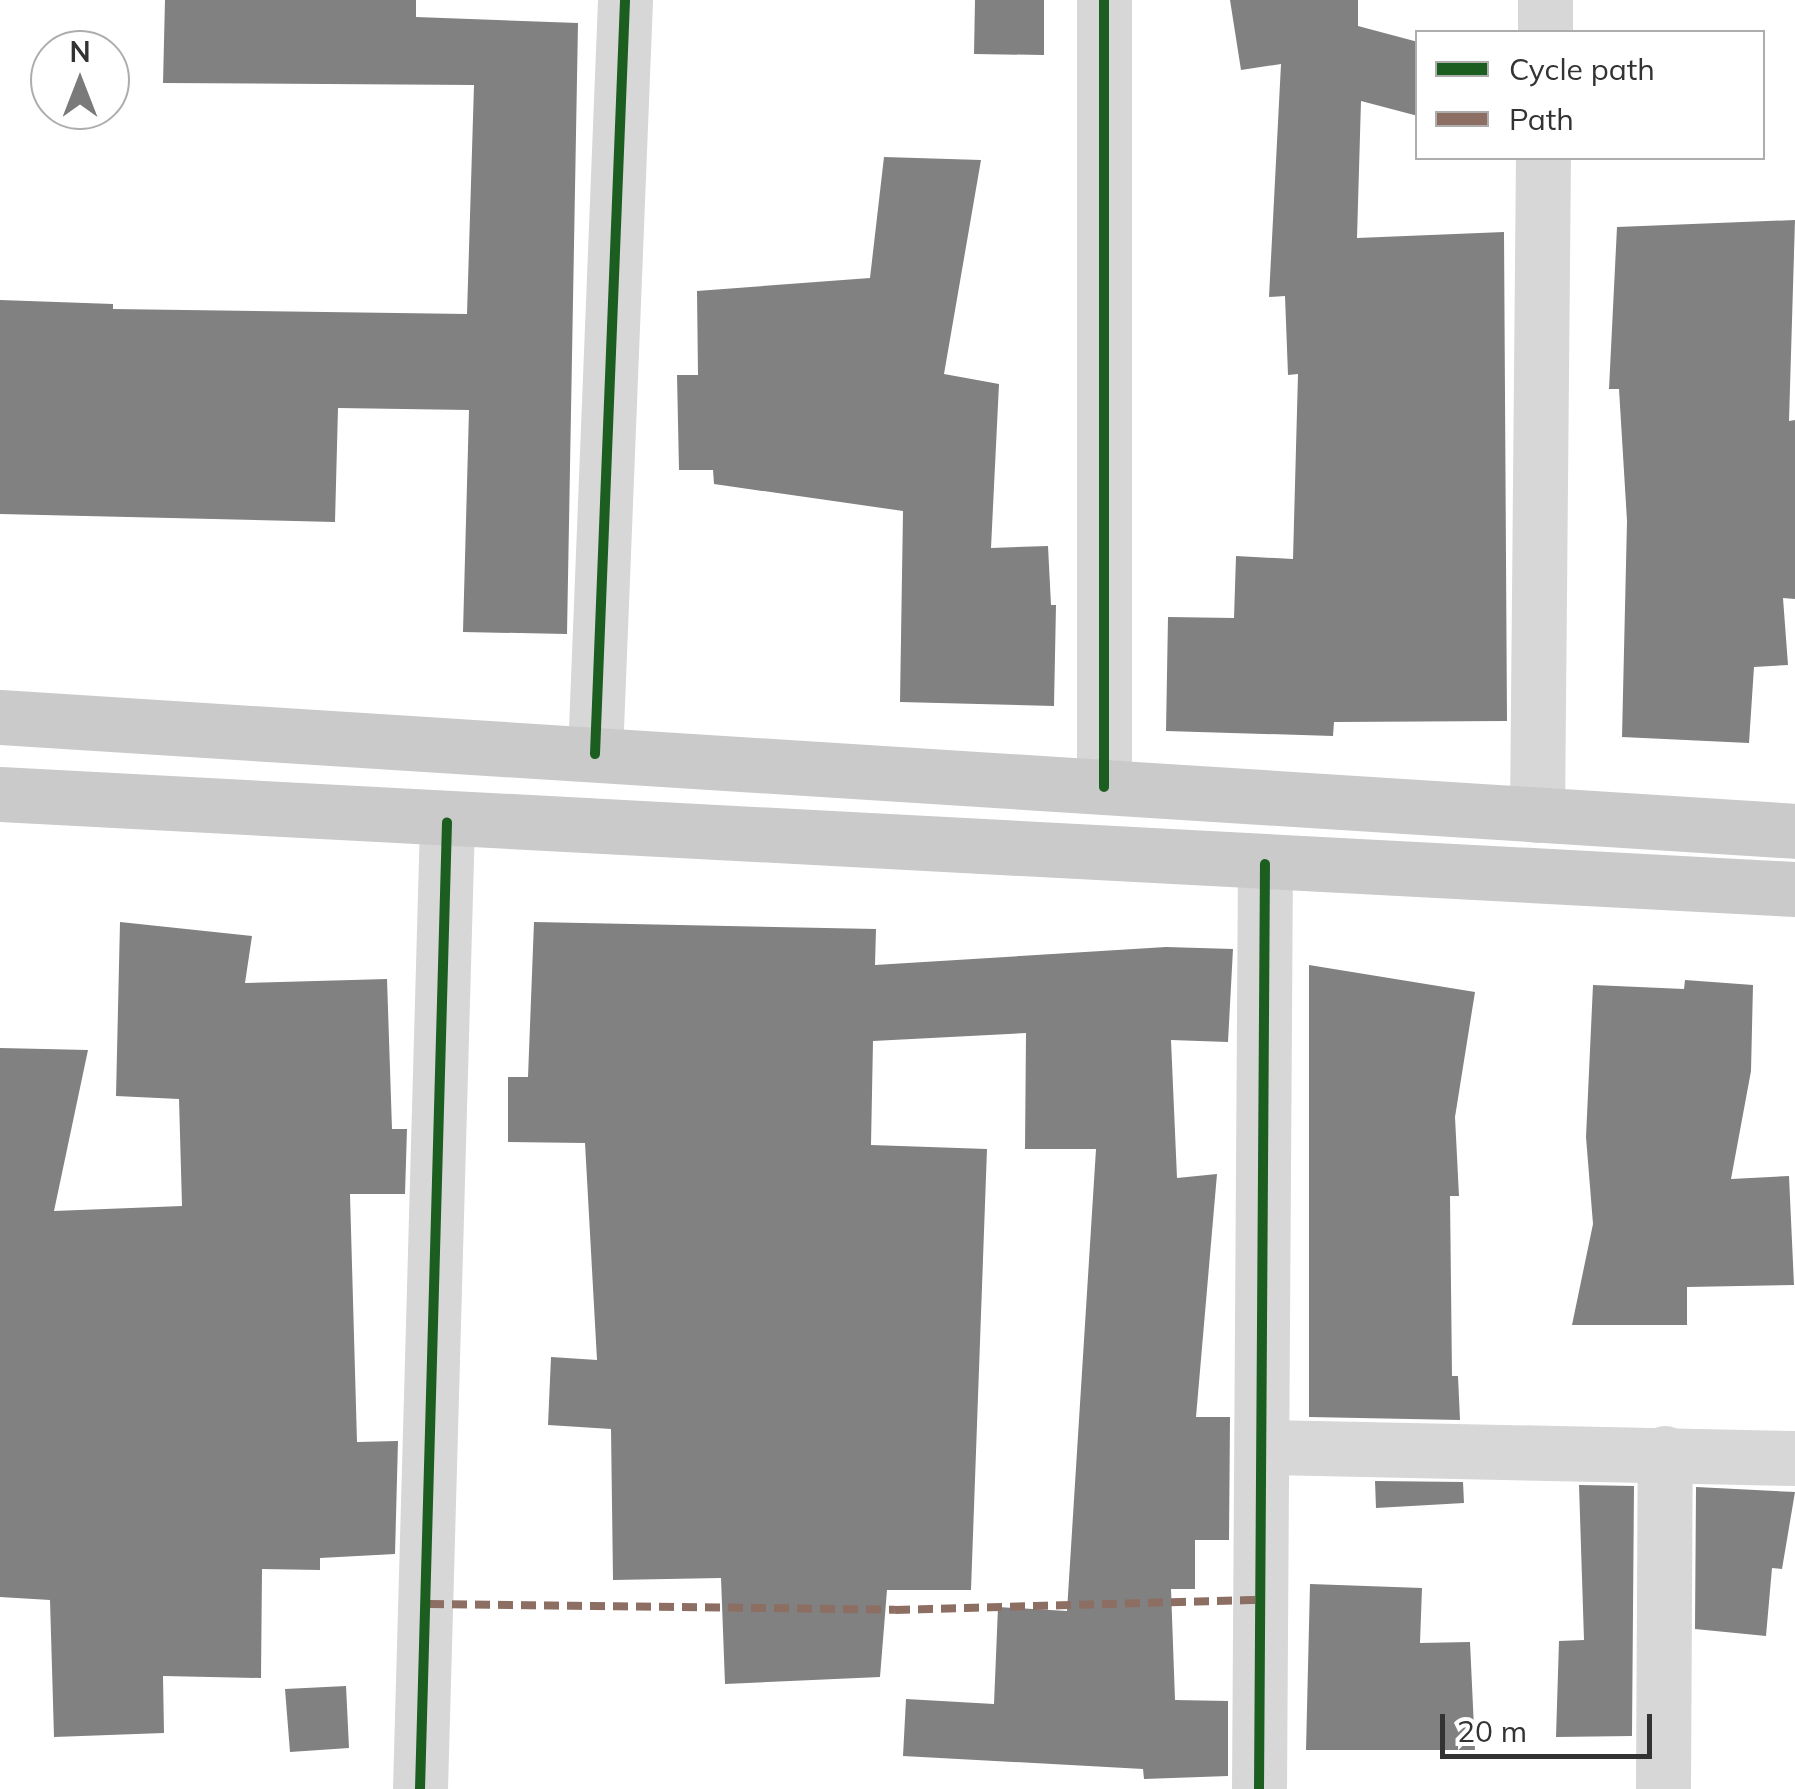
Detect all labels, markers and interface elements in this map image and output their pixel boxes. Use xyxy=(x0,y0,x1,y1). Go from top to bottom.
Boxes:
north arrow xyxy=(30,30,130,130)
legend xyxy=(1415,30,1765,160)
text: N xyxy=(69,34,91,69)
text: Cycle path xyxy=(1509,50,1655,88)
text: Path xyxy=(1509,100,1574,138)
scale bar xyxy=(1445,1694,1658,1756)
text: 20 m xyxy=(1457,1712,1527,1750)

